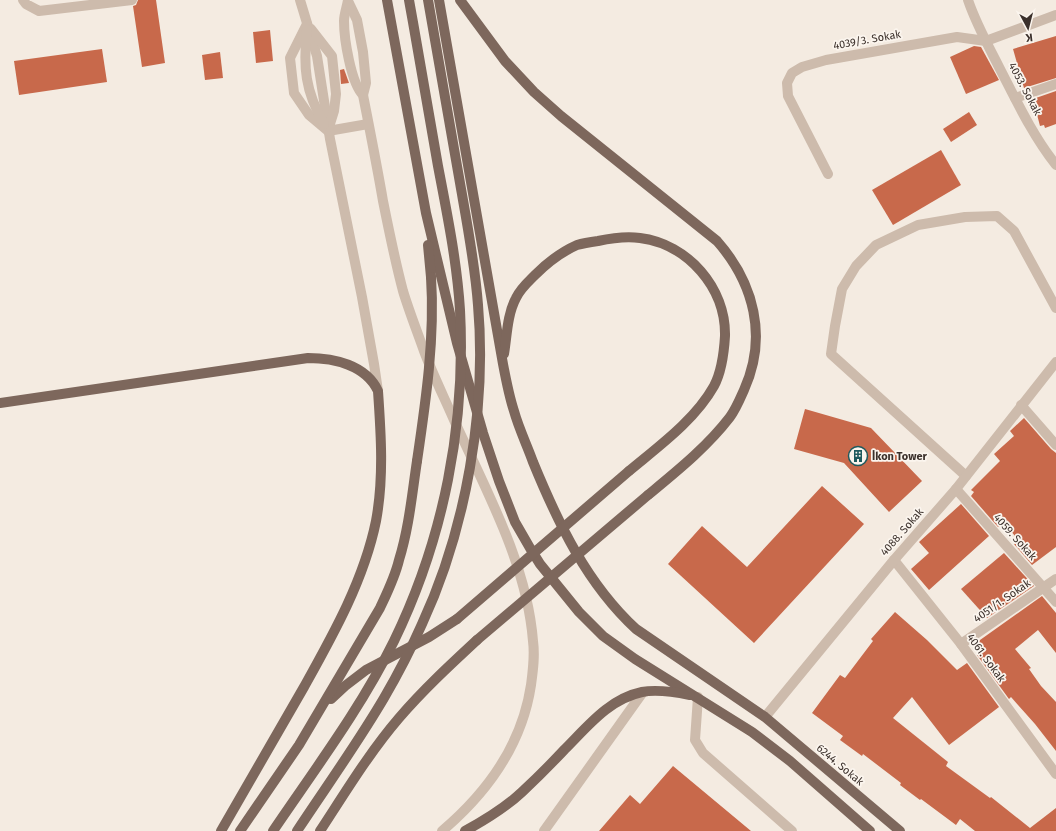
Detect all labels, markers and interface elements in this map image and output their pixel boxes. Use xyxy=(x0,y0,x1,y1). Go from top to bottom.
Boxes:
north arrow xyxy=(1008,8,1048,48)
street label: 4039/3. Sokak xyxy=(832,28,902,52)
text: K xyxy=(1024,31,1033,44)
street label: 4053. Sokak xyxy=(1006,60,1045,118)
building icon: İkon Tower xyxy=(847,445,869,467)
place label: İkon Tower xyxy=(872,450,928,463)
street label: 4088. Sokak xyxy=(878,505,927,559)
street label: 4059. Sokak xyxy=(991,511,1040,563)
street label: 4051/1. Sokak xyxy=(971,576,1033,625)
street label: 4061. Sokak xyxy=(964,631,1008,685)
street label: 6244. Sokak xyxy=(814,741,867,789)

